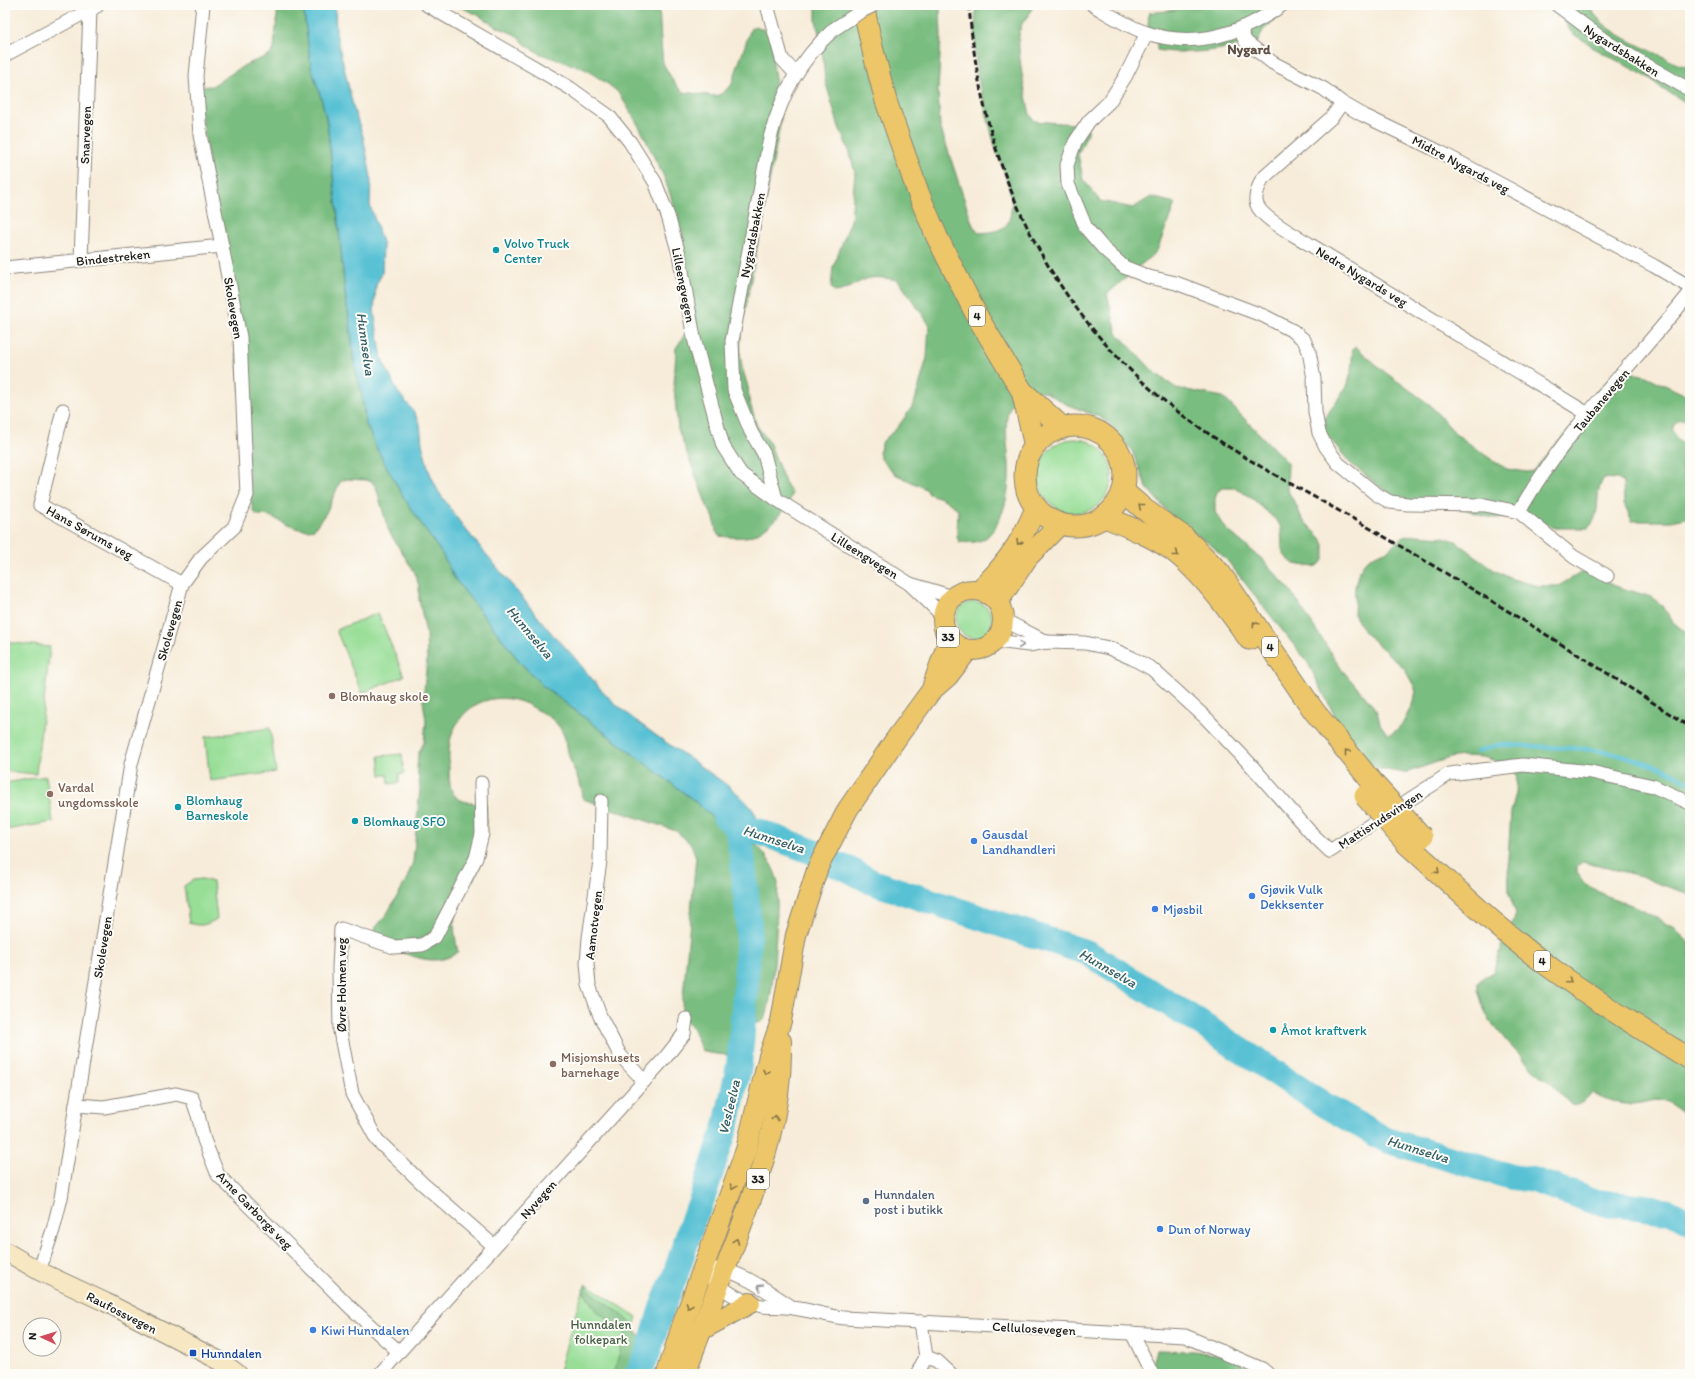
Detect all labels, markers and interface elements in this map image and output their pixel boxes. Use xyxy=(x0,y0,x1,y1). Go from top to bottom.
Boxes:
street label: Nygardsbakken xyxy=(1581,21,1663,80)
district label: Nygard xyxy=(1227,41,1271,58)
street label: Snarvegen xyxy=(77,106,94,164)
street label: Midtre Nygards veg xyxy=(1410,132,1512,197)
street label: Nygardsbakken xyxy=(737,191,768,279)
place label: Volvo Truck Center xyxy=(504,236,570,266)
street label: Nedre Nygards veg xyxy=(1313,243,1410,310)
marker: Volvo Truck Center xyxy=(491,245,501,255)
street label: Bindestreken xyxy=(75,246,151,269)
street label: Lilleengvegen xyxy=(669,246,698,325)
street label: Skolevegen xyxy=(221,276,246,340)
road number: 4 xyxy=(969,306,985,326)
water label: Hunnselva xyxy=(353,311,378,377)
street label: Taubanevegen xyxy=(1570,365,1632,435)
street label: Hans Sørums veg xyxy=(44,502,136,563)
one-way arrow xyxy=(1138,504,1146,511)
street label: Lilleengvegen xyxy=(828,529,902,582)
one-way arrow xyxy=(1016,538,1024,545)
one-way arrow xyxy=(1172,550,1179,557)
street label: Skolevegen xyxy=(154,598,185,662)
water label: Hunnselva xyxy=(503,603,557,663)
one-way arrow xyxy=(1252,621,1260,628)
road number: 33 xyxy=(937,627,959,647)
road number: 4 xyxy=(1262,637,1278,657)
one-way arrow xyxy=(1018,640,1024,649)
place label: Blomhaug skole xyxy=(340,689,428,704)
marker: Blomhaug skole xyxy=(327,691,337,701)
one-way arrow xyxy=(1344,750,1351,757)
place label: Vardal ungdomsskole xyxy=(58,780,139,810)
street label: Mattisrudsvingen xyxy=(1336,787,1425,852)
marker: Vardal ungdomsskole xyxy=(45,789,55,799)
place label: Blomhaug Barneskole xyxy=(186,793,249,823)
marker: Blomhaug Barneskole xyxy=(173,802,183,812)
place label: Blomhaug SFO xyxy=(363,814,446,829)
marker: Blomhaug SFO xyxy=(350,816,360,826)
water label: Hunnselva xyxy=(741,822,807,858)
place label: Gausdal Landhandleri xyxy=(982,827,1056,857)
marker: Gausdal Landhandleri xyxy=(969,836,979,846)
one-way arrow xyxy=(1432,866,1440,874)
place label: Gjøvik Vulk Dekksenter xyxy=(1260,882,1325,912)
street label: Aamotvegen xyxy=(582,890,605,961)
marker: Gjøvik Vulk Dekksenter xyxy=(1247,891,1257,901)
place label: Mjøsbil xyxy=(1163,902,1203,917)
marker: Mjøsbil xyxy=(1150,904,1160,914)
street label: Skolevegen xyxy=(90,915,115,979)
street label: Øvre Holmen veg xyxy=(334,937,349,1032)
water label: Hunnselva xyxy=(1076,945,1140,992)
road number: 4 xyxy=(1534,951,1550,971)
one-way arrow xyxy=(1565,976,1572,984)
place label: Åmot kraftverk xyxy=(1281,1023,1367,1038)
marker: Åmot kraftverk xyxy=(1268,1025,1278,1035)
place label: Misjonshusets barnehage xyxy=(561,1050,640,1080)
marker: Misjonshusets barnehage xyxy=(548,1059,558,1069)
one-way arrow xyxy=(762,1069,770,1075)
water label: Vesleelva xyxy=(715,1077,744,1136)
one-way arrow xyxy=(770,1115,779,1121)
water label: Hunnselva xyxy=(1385,1132,1451,1167)
street label: Arne Garborgs veg xyxy=(214,1168,296,1253)
road number: 33 xyxy=(747,1169,769,1189)
street label: Nyvegen xyxy=(517,1176,560,1222)
one-way arrow xyxy=(729,1184,737,1191)
place label: Hunndalen post i butikk xyxy=(874,1187,943,1217)
marker: Hunndalen post i butikk xyxy=(861,1196,871,1206)
place label: Dun of Norway xyxy=(1168,1222,1251,1237)
marker: Dun of Norway xyxy=(1155,1224,1165,1234)
one-way arrow xyxy=(731,1238,739,1245)
one-way arrow xyxy=(757,1285,764,1292)
street label: Raufossvegen xyxy=(84,1288,160,1337)
one-way arrow xyxy=(686,1302,694,1309)
north arrow xyxy=(22,1317,62,1357)
park label: Hunndalen folkepark xyxy=(571,1317,631,1347)
street label: Cellulosevegen xyxy=(992,1319,1077,1338)
place label: Kiwi Hunndalen xyxy=(321,1323,410,1338)
marker: Kiwi Hunndalen xyxy=(308,1325,318,1335)
text: N xyxy=(26,1332,39,1341)
place label: Hunndalen xyxy=(201,1346,262,1361)
marker: Hunndalen xyxy=(188,1348,198,1358)

